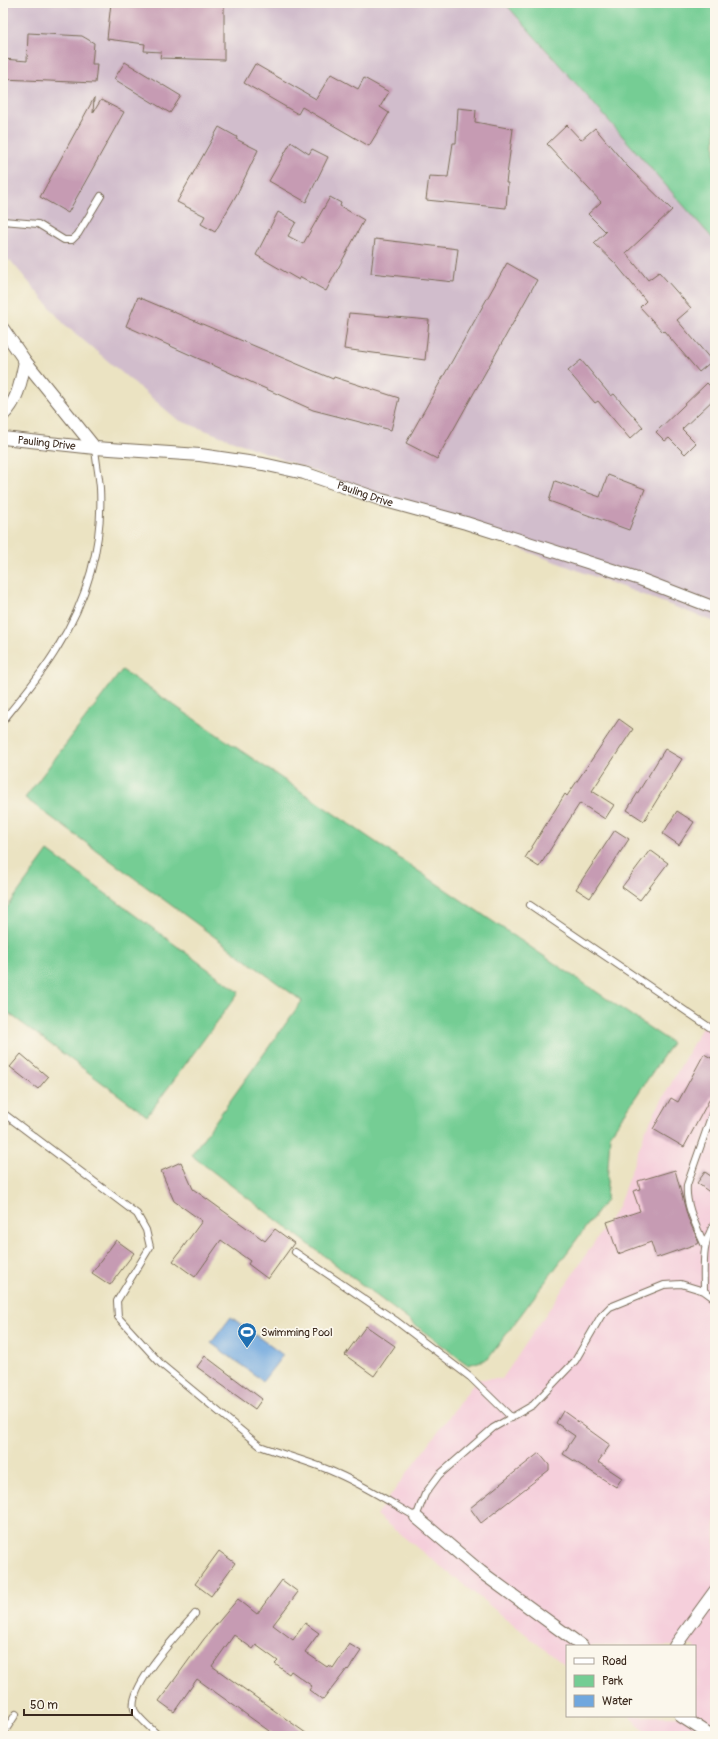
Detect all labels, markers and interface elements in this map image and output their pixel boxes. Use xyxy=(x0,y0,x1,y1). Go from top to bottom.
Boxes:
street label: Pauling Drive xyxy=(17,434,77,453)
street label: Pauling Drive xyxy=(335,479,395,510)
sports icon: Swimming Pool xyxy=(236,1321,258,1349)
place label: Swimming Pool xyxy=(261,1326,333,1339)
legend xyxy=(566,1645,696,1717)
text: Road xyxy=(602,1654,627,1669)
text: Park xyxy=(602,1674,623,1689)
scale bar xyxy=(24,1691,132,1717)
text: Water xyxy=(602,1694,633,1709)
text: 50 m xyxy=(30,1698,58,1713)

